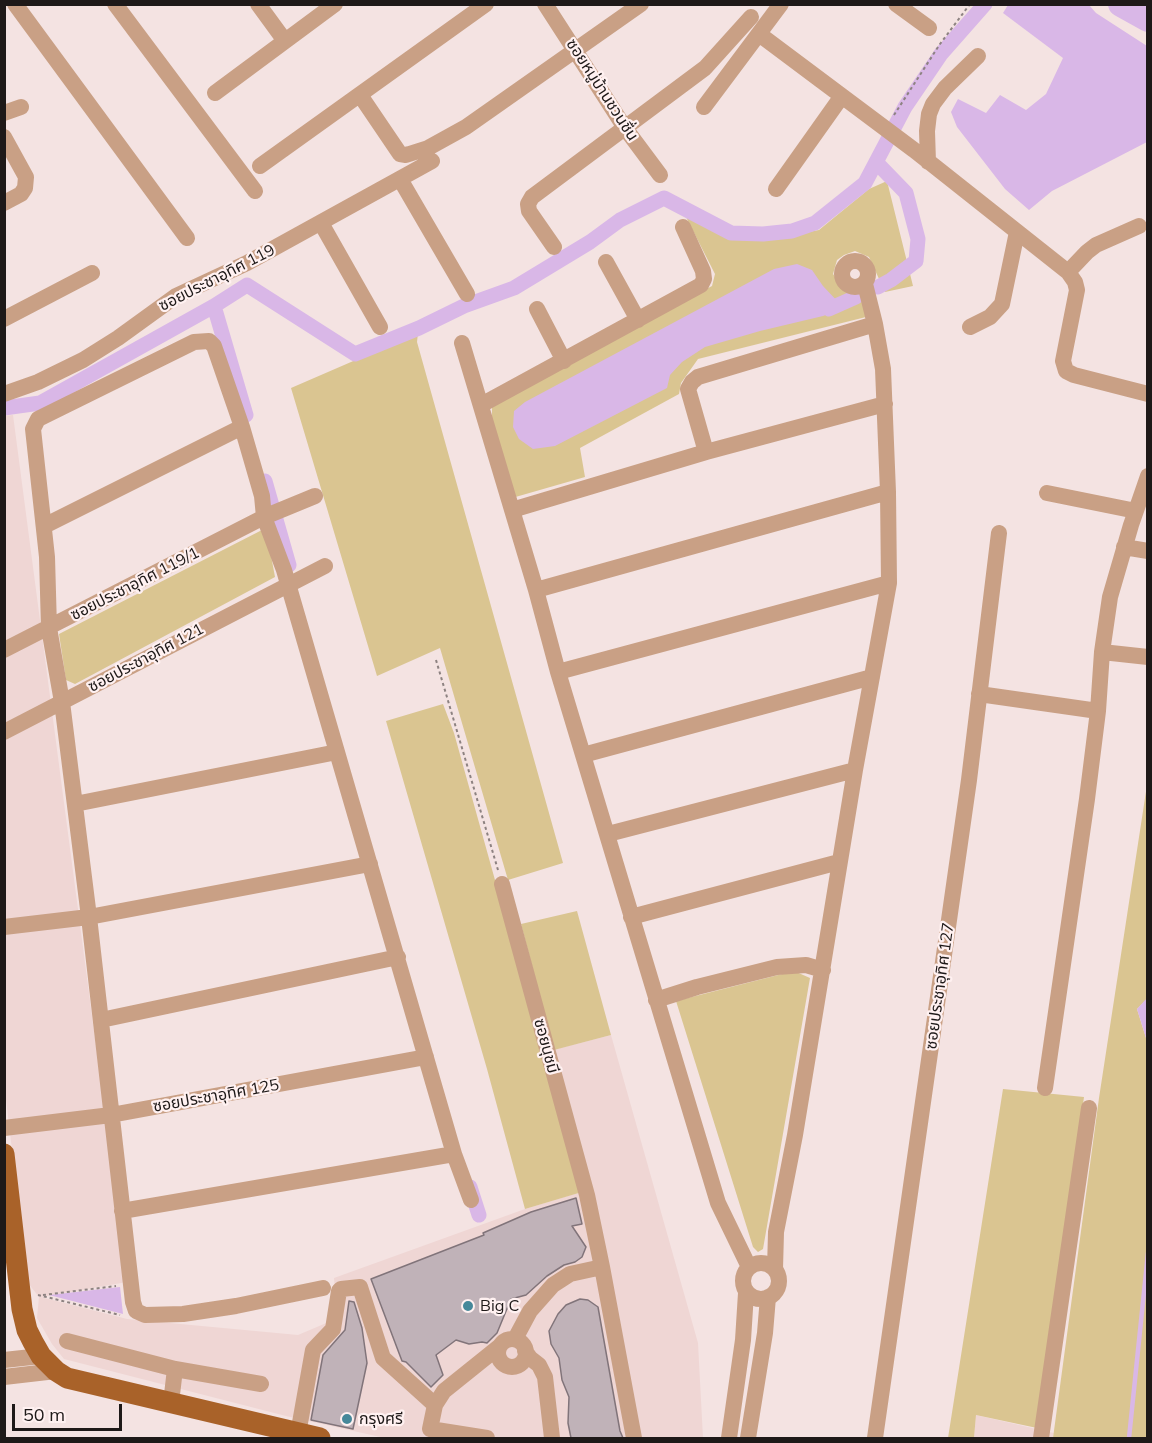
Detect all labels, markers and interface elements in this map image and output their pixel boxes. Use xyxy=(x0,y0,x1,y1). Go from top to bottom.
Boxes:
street label: ซอยหมู่บ้านชวนชื่น xyxy=(562,35,642,145)
street label: ซอยประชาอุทิศ 119 xyxy=(156,240,278,316)
street label: ซอยประชาอุทิศ 119/1 xyxy=(67,543,203,625)
street label: ซอยประชาอุทิศ 121 xyxy=(85,620,207,696)
street label: ซอยประชาอุทิศ 127 xyxy=(922,921,958,1051)
street label: ซอยนุชมี xyxy=(529,1016,563,1076)
street label: ซอยประชาอุทิศ 125 xyxy=(151,1075,281,1117)
place label: Big C xyxy=(480,1296,519,1316)
marker: Big C xyxy=(461,1299,475,1313)
scale bar xyxy=(15,1392,124,1430)
text: 50 m xyxy=(23,1403,65,1426)
place label: กรุงศรี xyxy=(359,1409,403,1429)
marker: กรุงศรี xyxy=(340,1412,354,1426)

